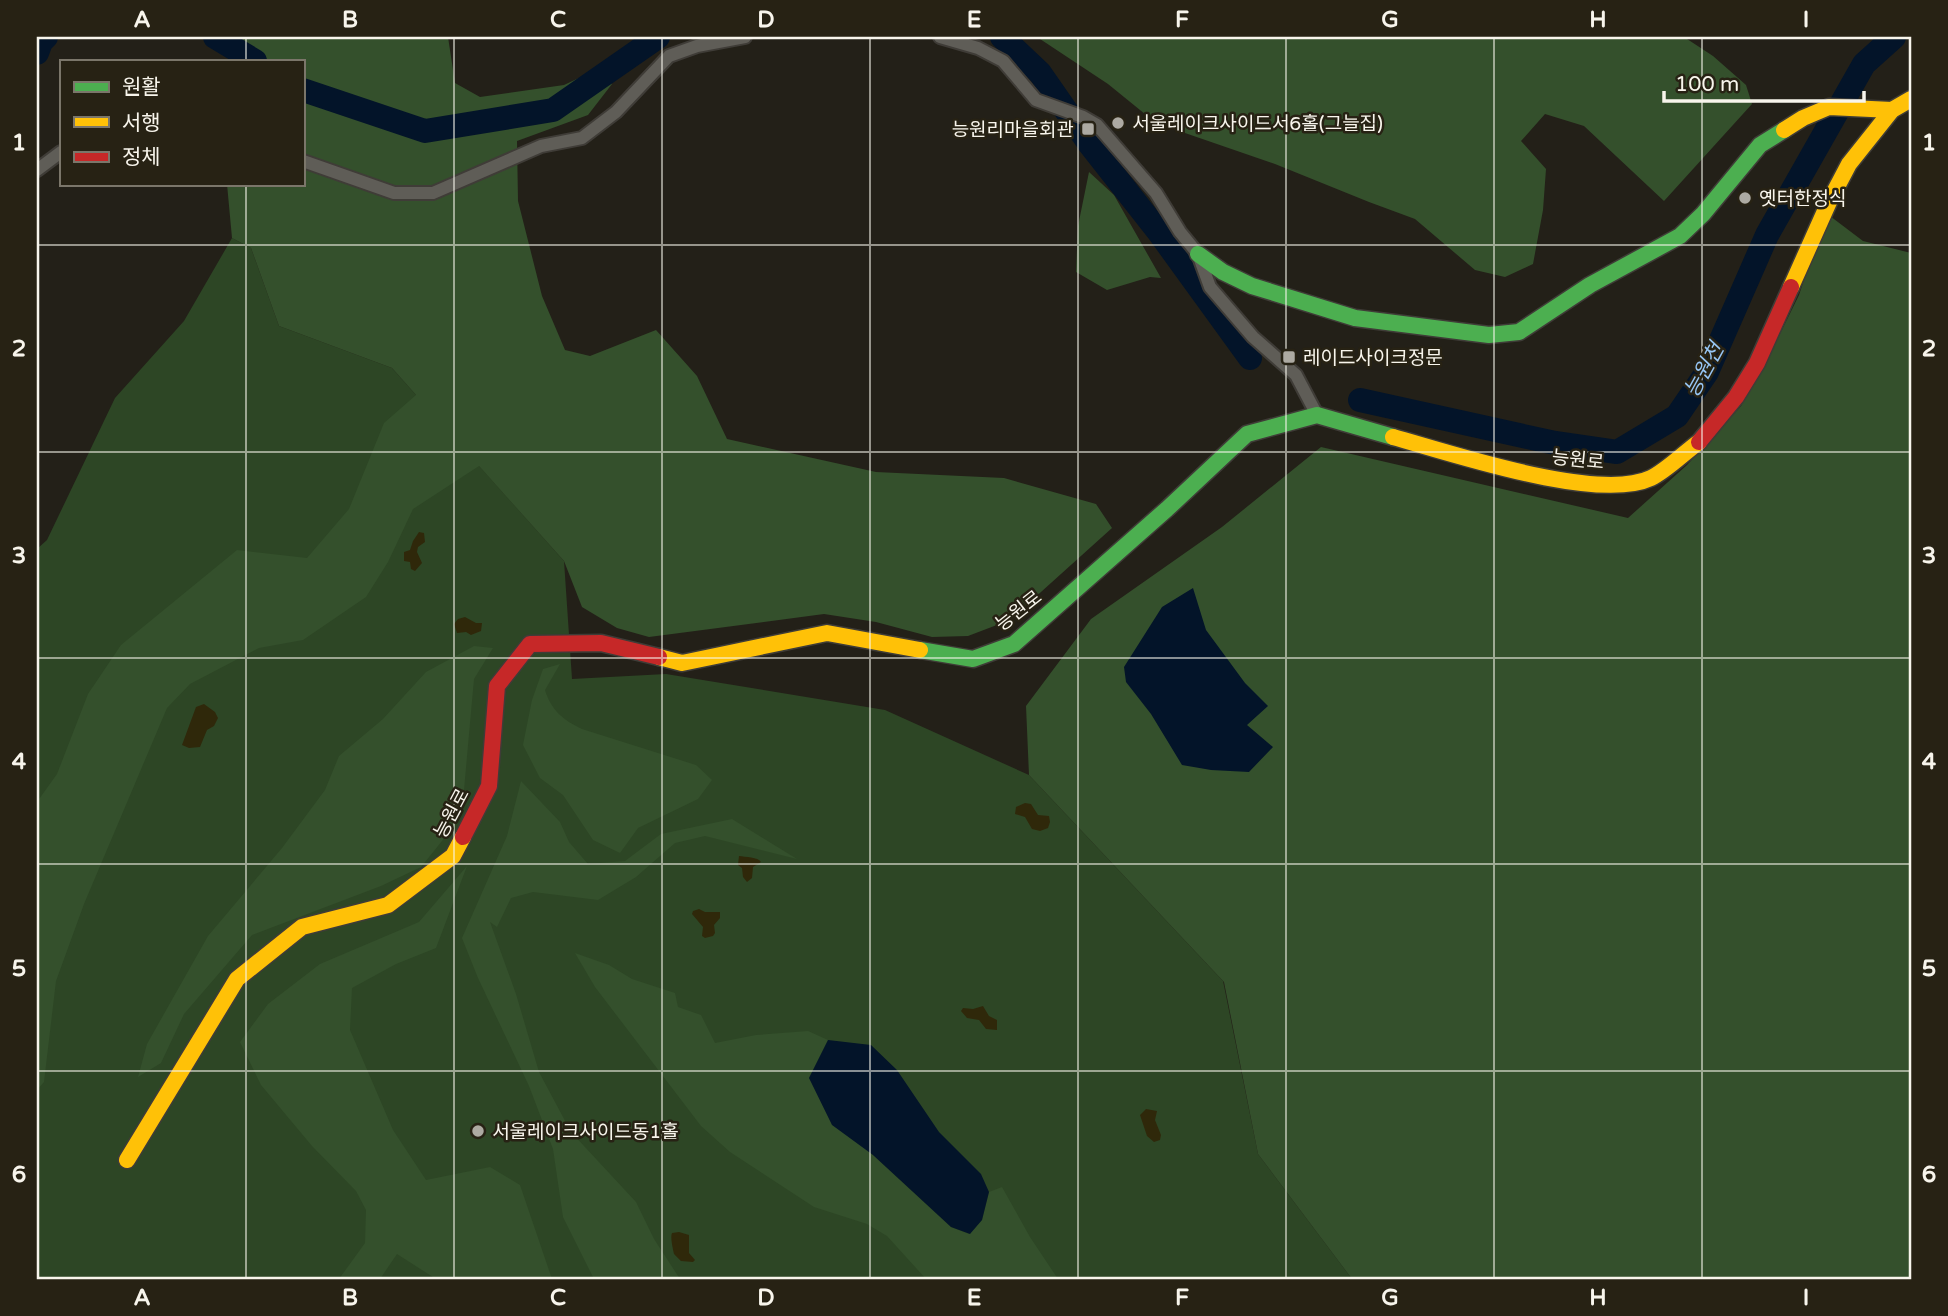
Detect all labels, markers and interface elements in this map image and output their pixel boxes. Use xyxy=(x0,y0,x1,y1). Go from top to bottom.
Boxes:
text: A xyxy=(133,6,151,34)
text: B xyxy=(342,6,358,34)
text: C xyxy=(550,6,566,34)
text: D xyxy=(757,6,775,34)
text: E xyxy=(967,6,981,34)
text: F xyxy=(1175,6,1189,34)
text: G xyxy=(1381,6,1399,34)
text: H xyxy=(1589,6,1607,34)
text: I xyxy=(1803,6,1809,34)
legend xyxy=(60,60,304,186)
scale bar xyxy=(1664,60,1864,104)
text: 100 m xyxy=(1675,72,1739,97)
text: 원활 xyxy=(122,75,161,100)
text: 서행 xyxy=(122,111,161,136)
place label: 서울레이크사이드서6홀(그늘집) xyxy=(1132,113,1383,135)
marker: 서울레이크사이드서6홀(그늘집) xyxy=(1110,115,1126,131)
place label: 능원리마을회관 xyxy=(952,119,1074,141)
marker: 능원리마을회관 xyxy=(1080,121,1096,137)
text: 1 xyxy=(12,129,26,157)
text: 1 xyxy=(1922,129,1936,157)
text: 정체 xyxy=(122,145,161,170)
place label: 옛터한정식 xyxy=(1759,188,1846,210)
marker: 옛터한정식 xyxy=(1737,190,1753,206)
text: 2 xyxy=(12,335,26,363)
text: 2 xyxy=(1922,335,1936,363)
water label: 능원천 xyxy=(1679,336,1731,402)
place label: 레이드사이크정문 xyxy=(1303,347,1443,369)
marker: 레이드사이크정문 xyxy=(1281,349,1297,365)
street label: 능원로 xyxy=(1551,446,1605,474)
text: 3 xyxy=(12,542,26,570)
text: 3 xyxy=(1922,542,1936,570)
street label: 능원로 xyxy=(991,586,1046,636)
text: 4 xyxy=(12,748,27,776)
text: 4 xyxy=(1922,748,1937,776)
street label: 능원로 xyxy=(430,785,474,842)
text: 5 xyxy=(12,955,26,983)
text: 5 xyxy=(1922,955,1936,983)
place label: 서울레이크사이드동1홀 xyxy=(492,1121,679,1143)
marker: 서울레이크사이드동1홀 xyxy=(470,1123,486,1139)
text: 6 xyxy=(12,1161,26,1189)
text: 6 xyxy=(1922,1161,1936,1189)
text: A xyxy=(133,1284,151,1312)
text: B xyxy=(342,1284,358,1312)
text: C xyxy=(550,1284,566,1312)
text: D xyxy=(757,1284,775,1312)
text: E xyxy=(967,1284,981,1312)
text: F xyxy=(1175,1284,1189,1312)
text: G xyxy=(1381,1284,1399,1312)
text: H xyxy=(1589,1284,1607,1312)
text: I xyxy=(1803,1284,1809,1312)

